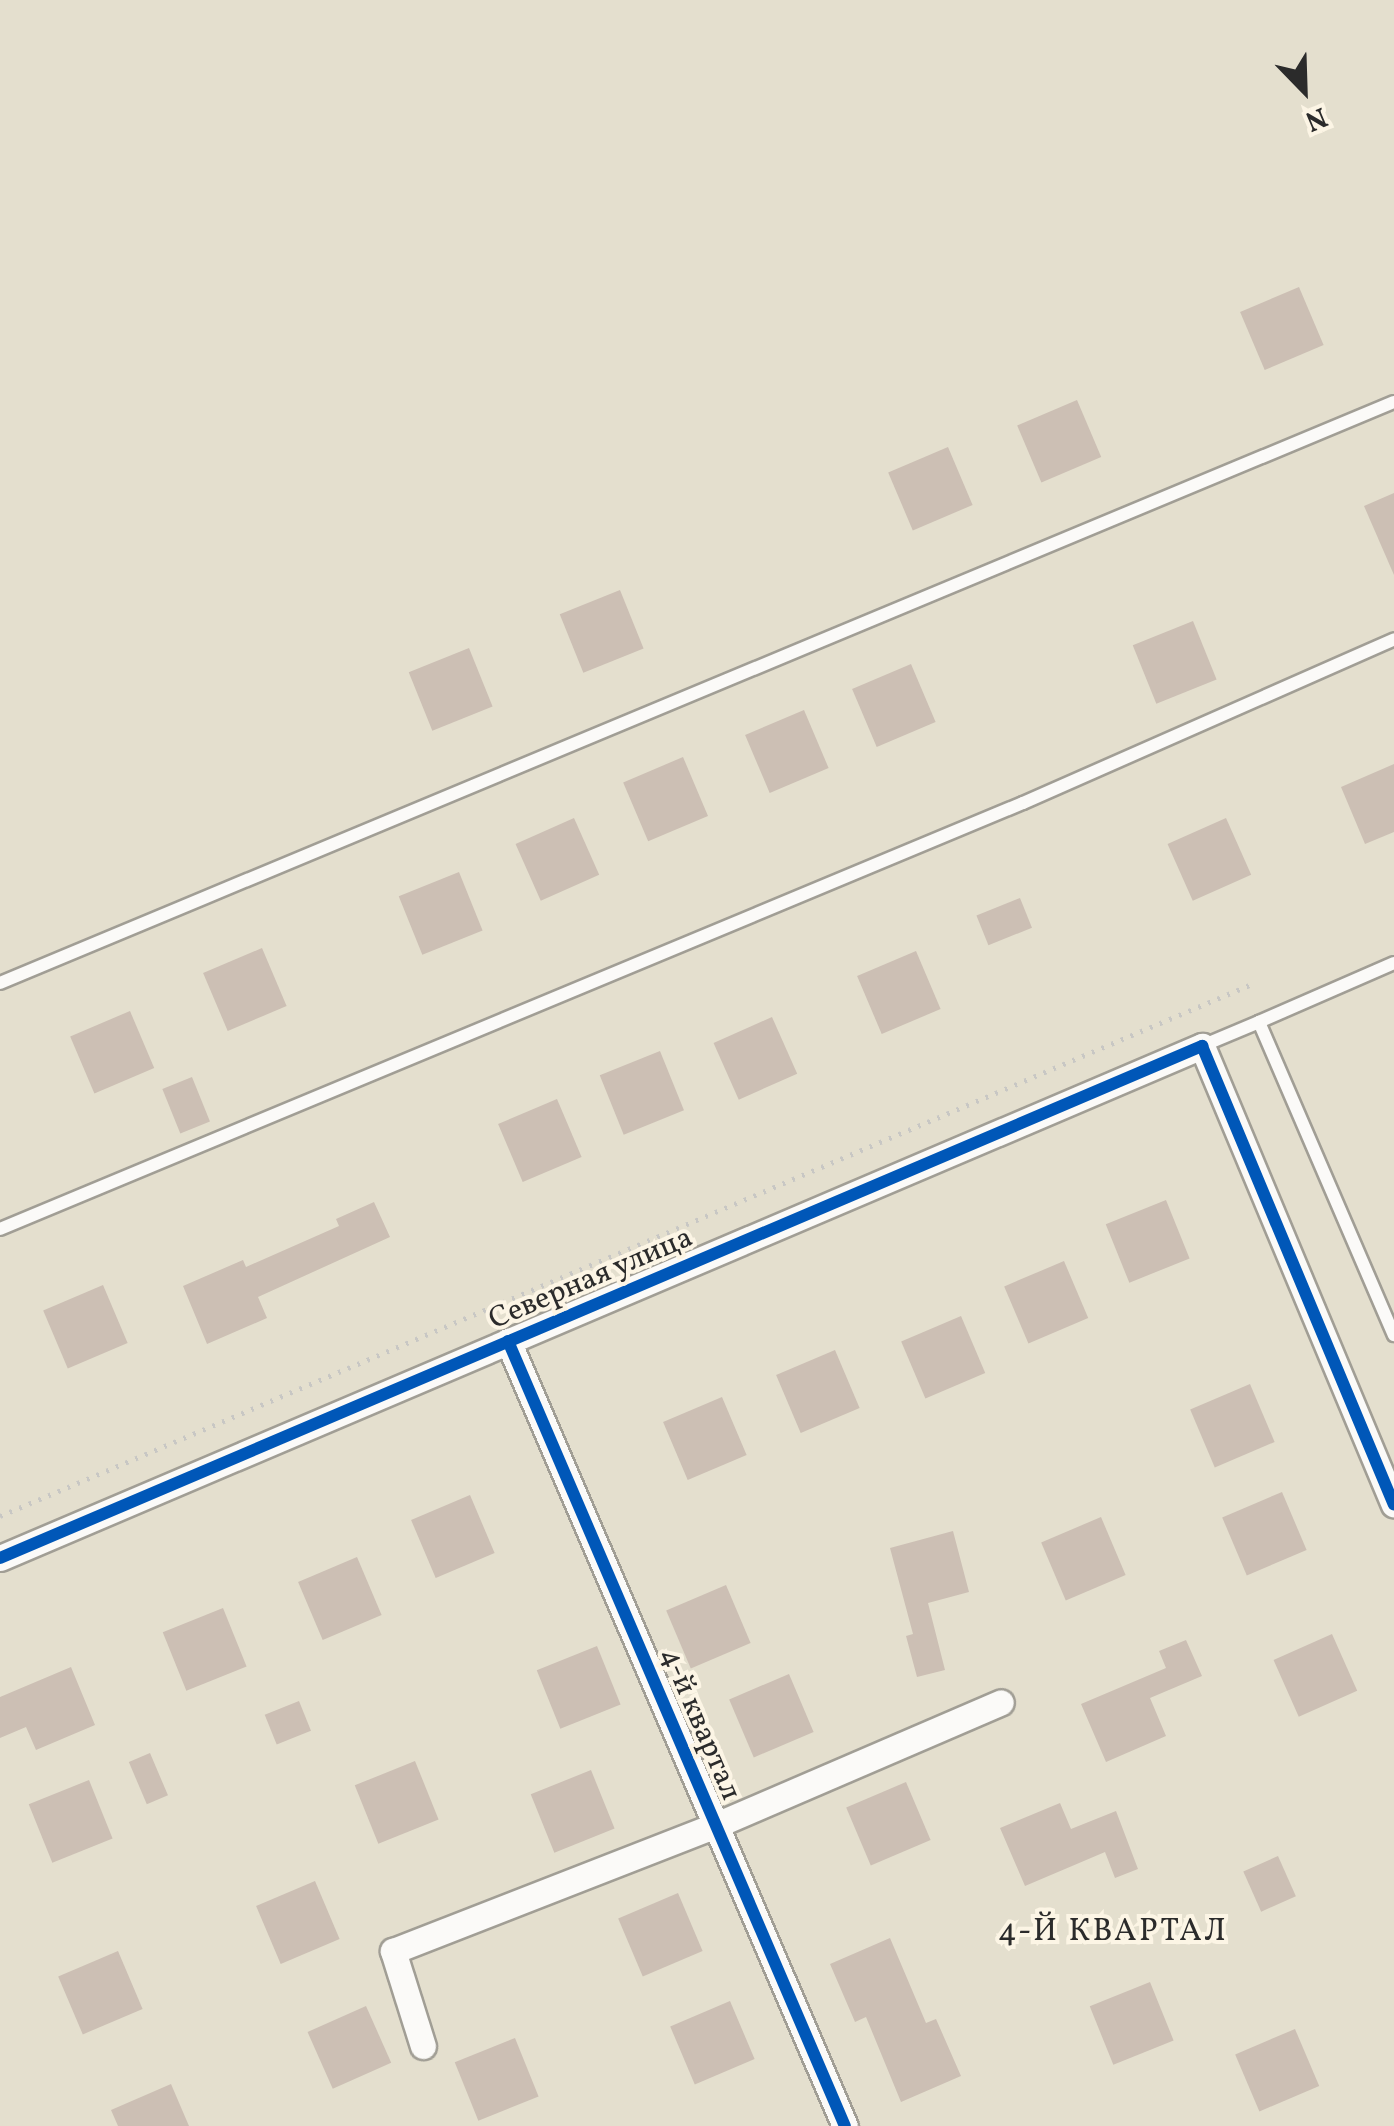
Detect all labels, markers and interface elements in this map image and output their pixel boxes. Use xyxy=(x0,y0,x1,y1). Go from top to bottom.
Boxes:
north arrow xyxy=(1254,40,1354,140)
text: N xyxy=(1299,96,1333,140)
street label: Северная улица xyxy=(483,1220,699,1338)
street label: 4-й квартал xyxy=(652,1642,748,1806)
district label: 4-Й КВАРТАЛ xyxy=(998,1913,1228,1951)

